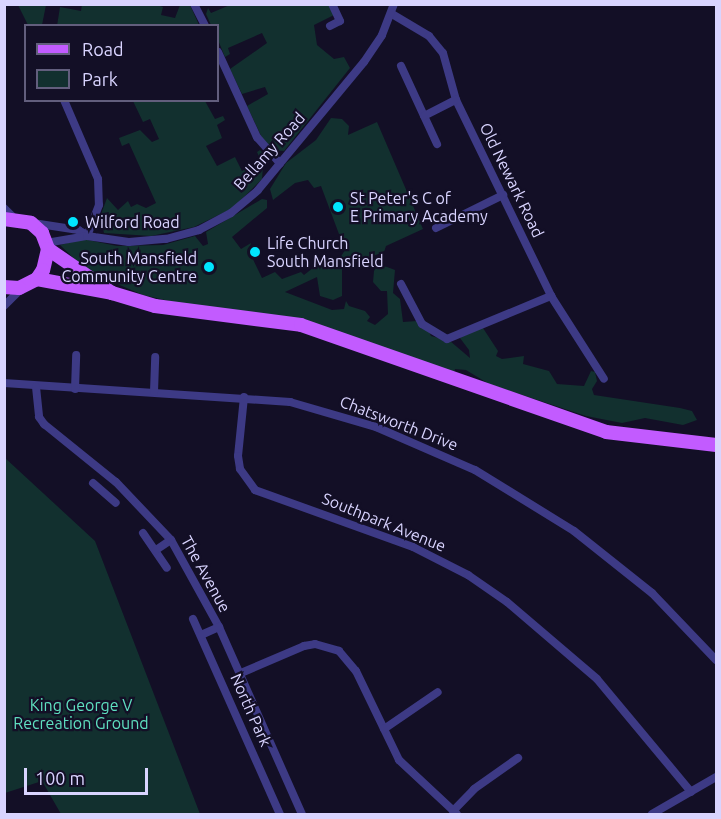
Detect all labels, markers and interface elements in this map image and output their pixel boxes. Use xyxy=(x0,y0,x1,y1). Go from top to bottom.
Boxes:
legend xyxy=(24,24,219,102)
text: Road xyxy=(82,39,124,59)
text: Park xyxy=(82,69,118,89)
street label: Bellamy Road xyxy=(229,108,309,194)
street label: Old Newark Road xyxy=(476,120,548,240)
place label: St Peter's C of E Primary Academy xyxy=(350,188,488,226)
marker: St Peter's C of E Primary Academy xyxy=(331,200,345,214)
place label: Wilford Road xyxy=(85,212,180,232)
marker: Wilford Road xyxy=(66,215,80,229)
place label: Life Church South Mansfield xyxy=(267,233,384,271)
marker: Life Church South Mansfield xyxy=(248,245,262,259)
place label: South Mansfield Community Centre xyxy=(61,248,197,286)
marker: South Mansfield Community Centre xyxy=(202,260,216,274)
street label: Chatsworth Drive xyxy=(337,392,461,454)
street label: Southpark Avenue xyxy=(319,488,449,556)
street label: The Avenue xyxy=(177,532,235,616)
street label: North Park xyxy=(226,671,276,749)
park label: King George V Recreation Ground xyxy=(13,695,149,733)
scale bar xyxy=(27,756,152,794)
text: 100 m xyxy=(35,768,85,788)

